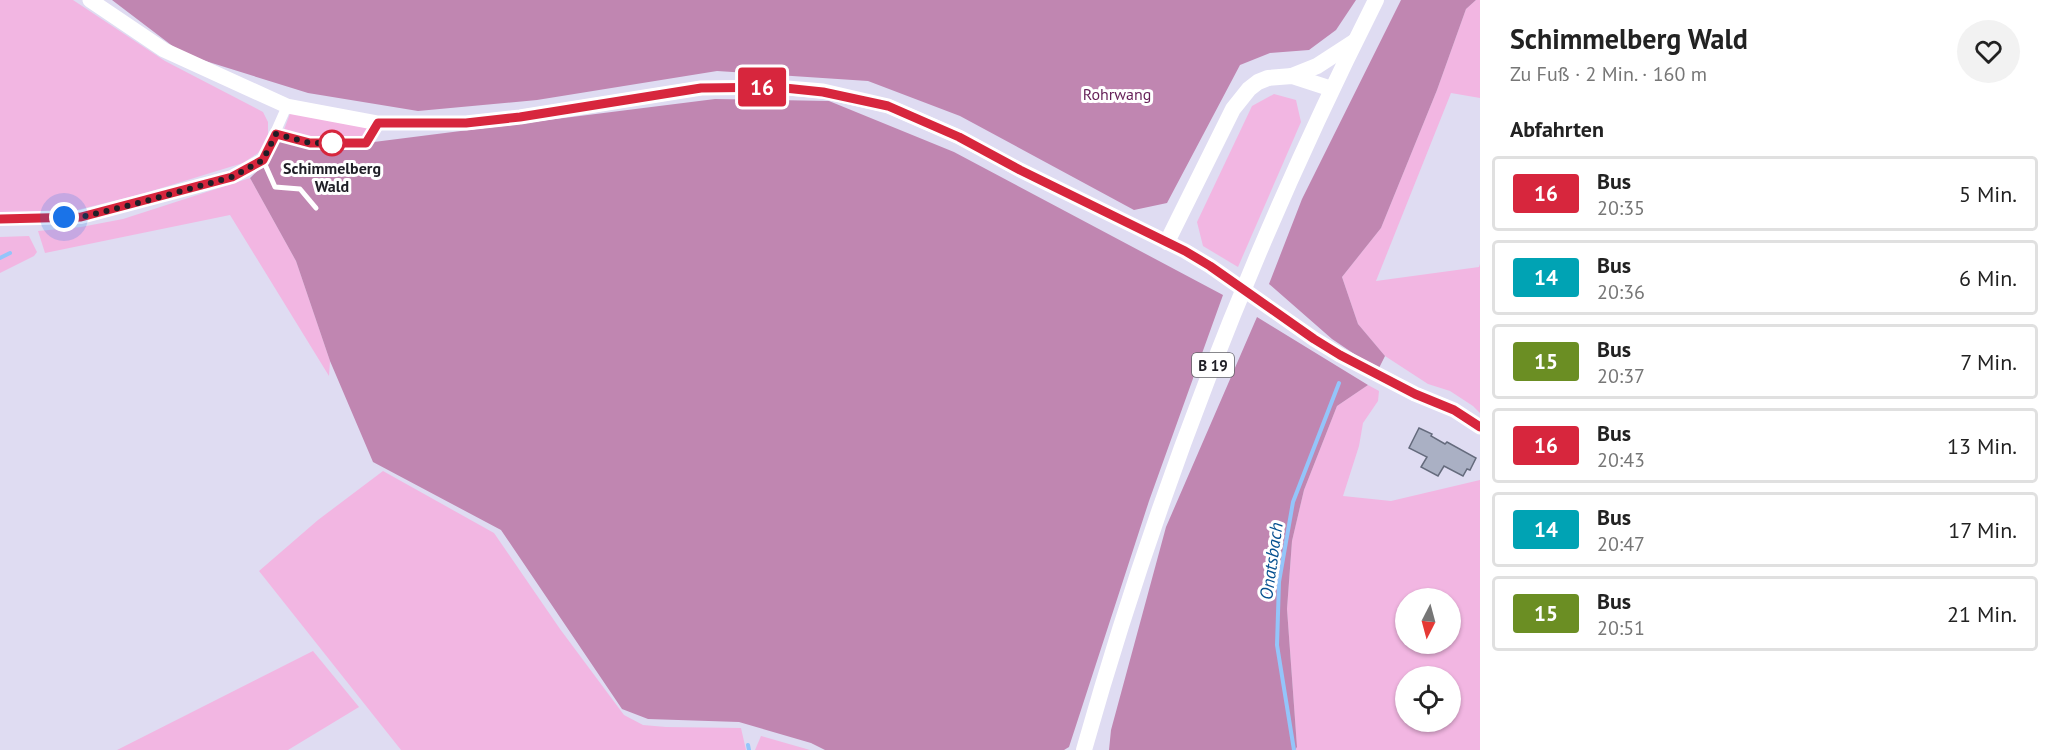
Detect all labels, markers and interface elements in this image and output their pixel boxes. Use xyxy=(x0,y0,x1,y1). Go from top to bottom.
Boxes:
text: Schimmelberg Wald xyxy=(1510,20,1748,57)
button: heart xyxy=(1957,20,2020,83)
text: Zu Fuß · 2 Min. · 160 m xyxy=(1510,61,1707,87)
line badge: 16 xyxy=(735,68,789,106)
text: 16 xyxy=(750,74,774,101)
park label: Rohrwang xyxy=(1083,84,1151,104)
text: Abfahrten xyxy=(1510,115,1604,143)
marker: Schimmelberg Wald xyxy=(319,130,345,156)
place label: Schimmelberg Wald xyxy=(283,158,381,196)
text: Bus xyxy=(1597,167,1631,195)
text: 16 xyxy=(1534,180,1558,207)
text: 5 Min. xyxy=(1959,180,2017,208)
text: 20:35 xyxy=(1597,195,1645,221)
your location xyxy=(49,202,79,232)
text: Bus xyxy=(1597,251,1631,279)
text: 14 xyxy=(1534,264,1558,291)
text: 6 Min. xyxy=(1959,264,2017,292)
text: 20:36 xyxy=(1597,279,1645,305)
text: Bus xyxy=(1597,335,1631,363)
text: 15 xyxy=(1534,348,1558,375)
text: 7 Min. xyxy=(1960,348,2017,376)
road number: B 19 xyxy=(1192,353,1234,377)
text: 20:37 xyxy=(1597,363,1645,389)
text: Bus xyxy=(1597,419,1631,447)
text: 16 xyxy=(1534,432,1558,459)
text: 13 Min. xyxy=(1947,432,2017,460)
text: 20:43 xyxy=(1597,447,1645,473)
text: Bus xyxy=(1597,503,1631,531)
text: 14 xyxy=(1534,516,1558,543)
text: 17 Min. xyxy=(1948,516,2017,544)
water label: Onatsbach xyxy=(1254,521,1288,601)
text: 20:47 xyxy=(1597,531,1645,557)
text: Bus xyxy=(1597,587,1631,615)
north arrow xyxy=(1395,588,1461,654)
map controls xyxy=(1395,588,1461,732)
text: 15 xyxy=(1534,600,1558,627)
text: 21 Min. xyxy=(1947,600,2017,628)
text: 20:51 xyxy=(1597,615,1645,641)
button: locate xyxy=(1395,666,1461,732)

